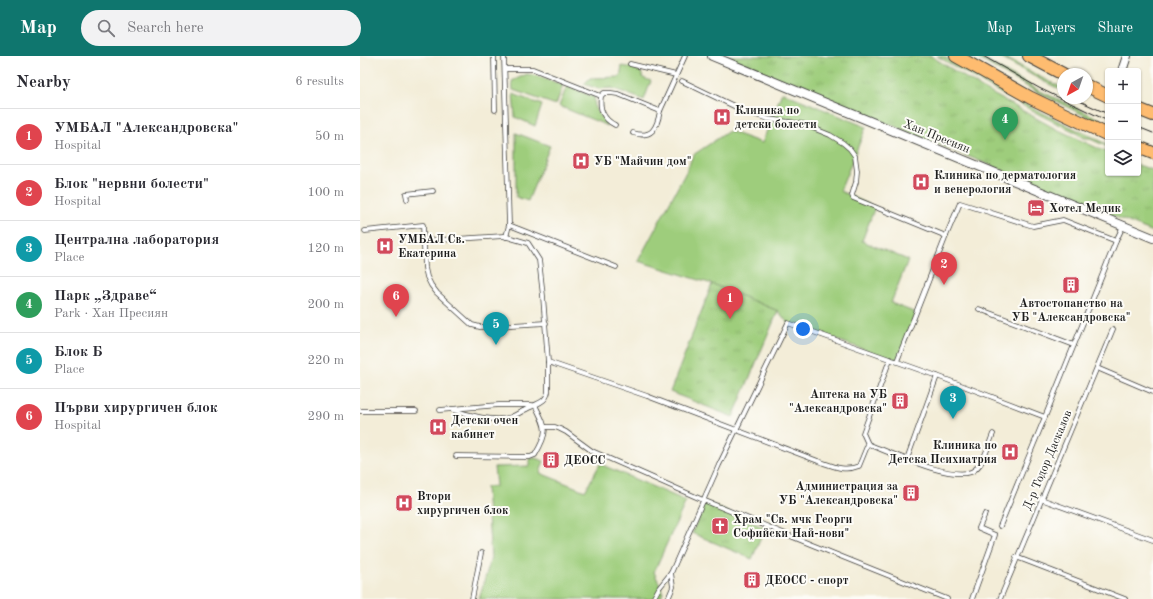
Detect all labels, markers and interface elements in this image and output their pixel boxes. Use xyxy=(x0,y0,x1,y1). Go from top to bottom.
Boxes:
search box xyxy=(81,10,361,46)
icon: search xyxy=(95,17,117,39)
text: Map xyxy=(20,19,57,38)
text: Search here xyxy=(127,21,204,36)
text: Map xyxy=(987,21,1013,35)
text: Layers xyxy=(1035,21,1076,35)
text: Share xyxy=(1098,21,1133,35)
north arrow xyxy=(1057,68,1093,104)
map controls xyxy=(1105,68,1141,176)
button: + xyxy=(1105,68,1141,104)
text: Nearby xyxy=(16,74,71,91)
text: 6 results xyxy=(295,75,344,88)
button: − xyxy=(1105,104,1141,140)
place label: Клиника по детски болести xyxy=(735,105,817,131)
hospital icon: Клиника по детски болести xyxy=(712,107,732,127)
pin: 4 xyxy=(992,107,1018,140)
street label: Хан Пресиян xyxy=(902,118,972,156)
text: УМБАЛ "Александровска" xyxy=(54,121,238,136)
text: 1 xyxy=(25,130,33,143)
text: 50 m xyxy=(315,130,344,143)
text: Hospital xyxy=(54,139,101,152)
button: layers xyxy=(1105,140,1141,176)
hospital icon: УБ "Майчин дом" xyxy=(571,151,591,171)
place label: УБ "Майчин дом" xyxy=(594,156,691,168)
place label: Клиника по дерматология и венерология xyxy=(934,170,1076,196)
hospital icon: Клиника по дерматология и венерология xyxy=(911,172,931,192)
text: Блок "нервни болести" xyxy=(54,177,209,192)
text: 2 xyxy=(25,186,33,199)
text: 100 m xyxy=(307,186,344,199)
text: Hospital xyxy=(54,195,101,208)
hotel icon: Хотел Медик xyxy=(1026,198,1046,218)
place label: Хотел Медик xyxy=(1049,203,1122,215)
text: Централна лаборатория xyxy=(54,233,219,248)
place label: УМБАЛ Св. Екатерина xyxy=(398,234,465,260)
hospital icon: УМБАЛ Св. Екатерина xyxy=(375,236,395,256)
text: 3 xyxy=(25,242,33,255)
text: 120 m xyxy=(307,242,344,255)
text: Place xyxy=(54,251,84,264)
pin: 2 xyxy=(931,252,957,285)
building icon: Автостопанство на УБ "Александровска" xyxy=(1061,275,1081,295)
pin: 6 xyxy=(383,284,409,317)
pin: 1 xyxy=(717,286,743,319)
text: Парк „Здраве“ xyxy=(54,289,157,304)
text: 4 xyxy=(25,298,33,311)
text: 200 m xyxy=(307,298,344,311)
place label: Автостопанство на УБ "Александровска" xyxy=(1011,298,1131,324)
text: Park · Хан Пресиян xyxy=(54,307,168,320)
pin: 5 xyxy=(483,312,509,345)
your location xyxy=(793,319,813,339)
text: Блок Б xyxy=(54,345,103,360)
text: 5 xyxy=(25,354,33,367)
text: 220 m xyxy=(307,354,344,367)
text: Place xyxy=(54,363,84,376)
pin: 3 xyxy=(940,386,966,419)
place label: Аптека на УБ "Александровска" xyxy=(789,389,887,415)
building icon: Аптека на УБ "Александровска" xyxy=(890,391,910,411)
text: Първи хирургичен блок xyxy=(54,401,218,416)
street label: Д-р Тодор Даскалов xyxy=(1021,408,1075,512)
text: 6 xyxy=(25,410,33,423)
text: 290 m xyxy=(307,410,344,423)
place label: Детски очен кабинет xyxy=(451,415,518,441)
hospital icon: Детски очен кабинет xyxy=(428,417,448,437)
text: Hospital xyxy=(54,419,101,432)
place label: Клиника по Детска Психиатрия xyxy=(888,440,997,466)
hospital icon: Клиника по Детска Психиатрия xyxy=(1000,442,1020,462)
building icon: ДЕОСС xyxy=(541,450,561,470)
place label: ДЕОСС xyxy=(564,455,606,467)
place label: Администрация за УБ "Александровска" xyxy=(779,481,898,507)
building icon: Администрация за УБ "Александровска" xyxy=(901,483,921,503)
place label: Втори хирургичен блок xyxy=(417,491,509,517)
hospital icon: Втори хирургичен блок xyxy=(394,493,414,513)
place label: Храм "Св. мчк Георги Софийски Най-нови" xyxy=(733,514,852,540)
church icon: Храм "Св. мчк Георги Софийски Най-нови" xyxy=(710,516,730,536)
building icon: ДЕОСС - спорт xyxy=(742,570,762,590)
place label: ДЕОСС - спорт xyxy=(765,575,849,587)

